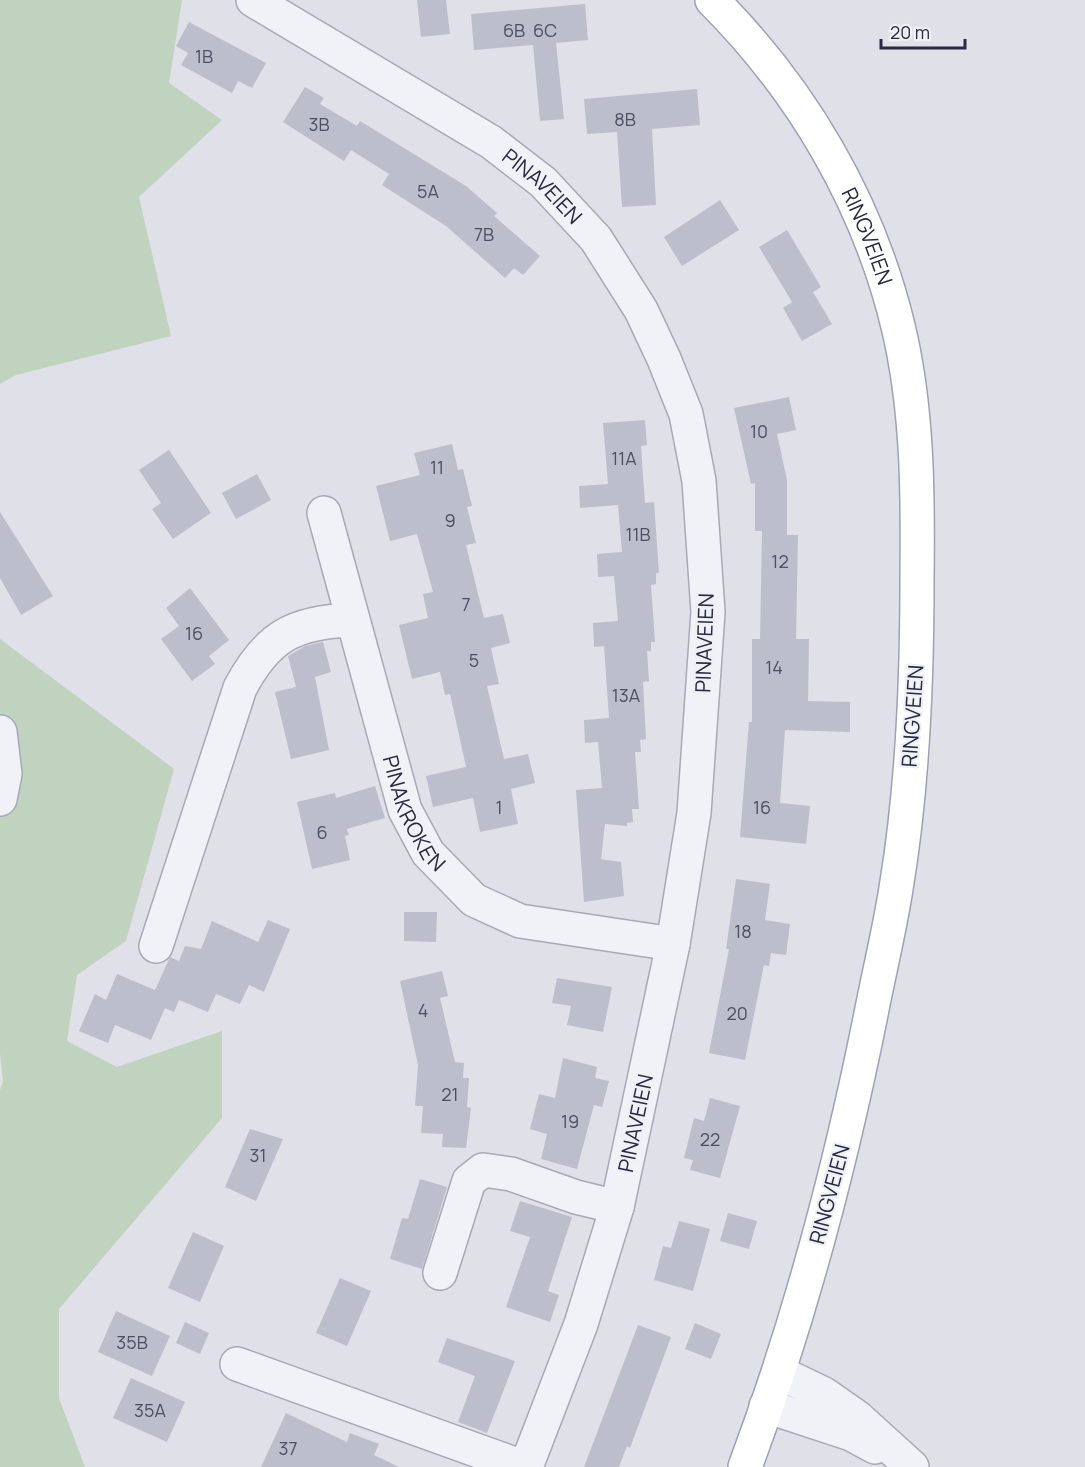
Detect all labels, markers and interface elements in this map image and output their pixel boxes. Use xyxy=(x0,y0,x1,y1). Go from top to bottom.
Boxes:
scale bar xyxy=(881,12,965,50)
house number: 6B xyxy=(503,18,525,42)
house number: 6C xyxy=(533,18,557,42)
text: 20 m xyxy=(890,20,930,44)
house number: 1B xyxy=(195,44,213,68)
house number: 8B xyxy=(614,107,636,131)
house number: 3B xyxy=(309,112,330,136)
street label: PINAVEIEN xyxy=(497,142,589,230)
house number: 5A xyxy=(417,179,439,203)
street label: RINGVEIEN xyxy=(835,183,900,288)
house number: 7B xyxy=(474,222,494,246)
house number: 10 xyxy=(750,419,768,443)
house number: 11A xyxy=(611,446,637,470)
house number: 11 xyxy=(430,455,444,479)
house number: 9 xyxy=(444,508,456,532)
house number: 11B xyxy=(625,522,651,546)
house number: 12 xyxy=(771,549,789,573)
house number: 7 xyxy=(461,592,471,616)
street label: PINAVEIEN xyxy=(688,593,720,693)
house number: 16 xyxy=(185,621,203,645)
house number: 5 xyxy=(469,648,479,672)
house number: 14 xyxy=(765,655,783,679)
street label: RINGVEIEN xyxy=(894,664,930,768)
house number: 13A xyxy=(612,683,641,707)
street label: PINAKROKEN xyxy=(377,752,452,877)
house number: 1 xyxy=(495,795,503,819)
house number: 16 xyxy=(753,795,771,819)
house number: 6 xyxy=(316,820,328,844)
house number: 18 xyxy=(734,919,752,943)
house number: 4 xyxy=(418,998,428,1022)
house number: 20 xyxy=(726,1001,748,1025)
street label: PINAVEIEN xyxy=(611,1071,659,1175)
house number: 21 xyxy=(441,1082,459,1106)
house number: 19 xyxy=(561,1109,579,1133)
house number: 22 xyxy=(700,1127,720,1151)
street label: RINGVEIEN xyxy=(802,1141,856,1247)
house number: 31 xyxy=(250,1143,266,1167)
house number: 35B xyxy=(116,1330,148,1354)
house number: 35A xyxy=(134,1398,166,1422)
house number: 37 xyxy=(279,1436,298,1460)

